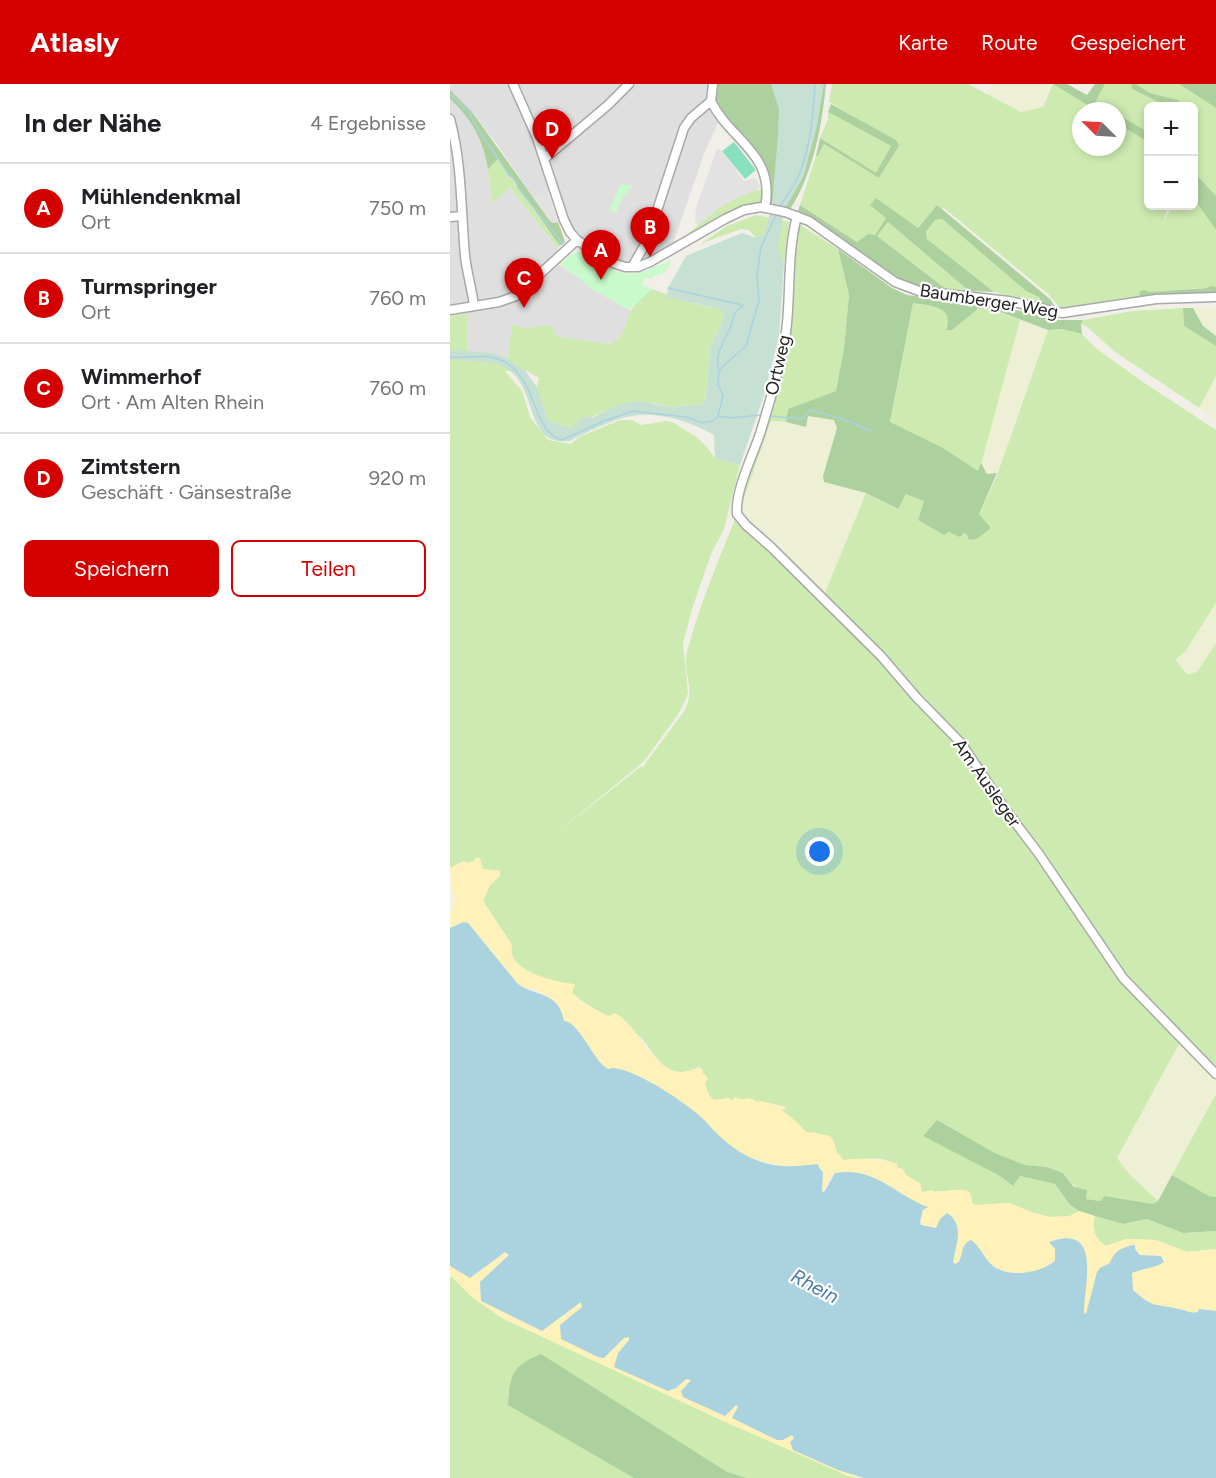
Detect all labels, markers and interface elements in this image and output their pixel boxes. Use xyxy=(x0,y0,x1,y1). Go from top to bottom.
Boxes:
text: Atlasly xyxy=(30,25,119,59)
text: Karte xyxy=(898,30,948,55)
text: Route xyxy=(981,30,1037,55)
text: Gespeichert xyxy=(1070,30,1186,55)
north arrow xyxy=(1072,102,1126,156)
map controls xyxy=(1144,102,1198,210)
button: + xyxy=(1144,102,1198,156)
text: In der Nähe xyxy=(24,107,161,139)
pin: D xyxy=(532,110,572,159)
text: 4 Ergebnisse xyxy=(310,111,426,135)
button: − xyxy=(1144,156,1198,210)
text: Mühlendenkmal xyxy=(81,183,241,210)
text: A xyxy=(36,196,51,220)
text: 750 m xyxy=(369,196,426,220)
pin: B xyxy=(630,208,670,257)
text: Ort xyxy=(81,210,111,234)
pin: A xyxy=(582,230,620,280)
pin: C xyxy=(504,258,544,308)
text: Turmspringer xyxy=(81,273,217,300)
street label: Baumberger Weg xyxy=(918,279,1060,323)
text: B xyxy=(37,286,50,310)
text: 760 m xyxy=(369,286,426,310)
text: Ort xyxy=(81,300,111,324)
street label: Ortweg xyxy=(760,333,796,397)
text: Wimmerhof xyxy=(81,363,201,390)
text: C xyxy=(36,376,51,400)
text: 760 m xyxy=(369,376,426,400)
text: Ort · Am Alten Rhein xyxy=(81,390,264,414)
text: Zimtstern xyxy=(81,453,181,480)
text: D xyxy=(37,466,51,490)
text: 920 m xyxy=(369,466,426,490)
text: Geschäft · Gänsestraße xyxy=(81,480,291,504)
button: Speichern xyxy=(24,540,219,597)
button: Teilen xyxy=(231,540,426,597)
street label: Am Ausleger xyxy=(948,735,1026,831)
your location xyxy=(805,837,834,866)
water label: Rhein xyxy=(787,1264,843,1308)

